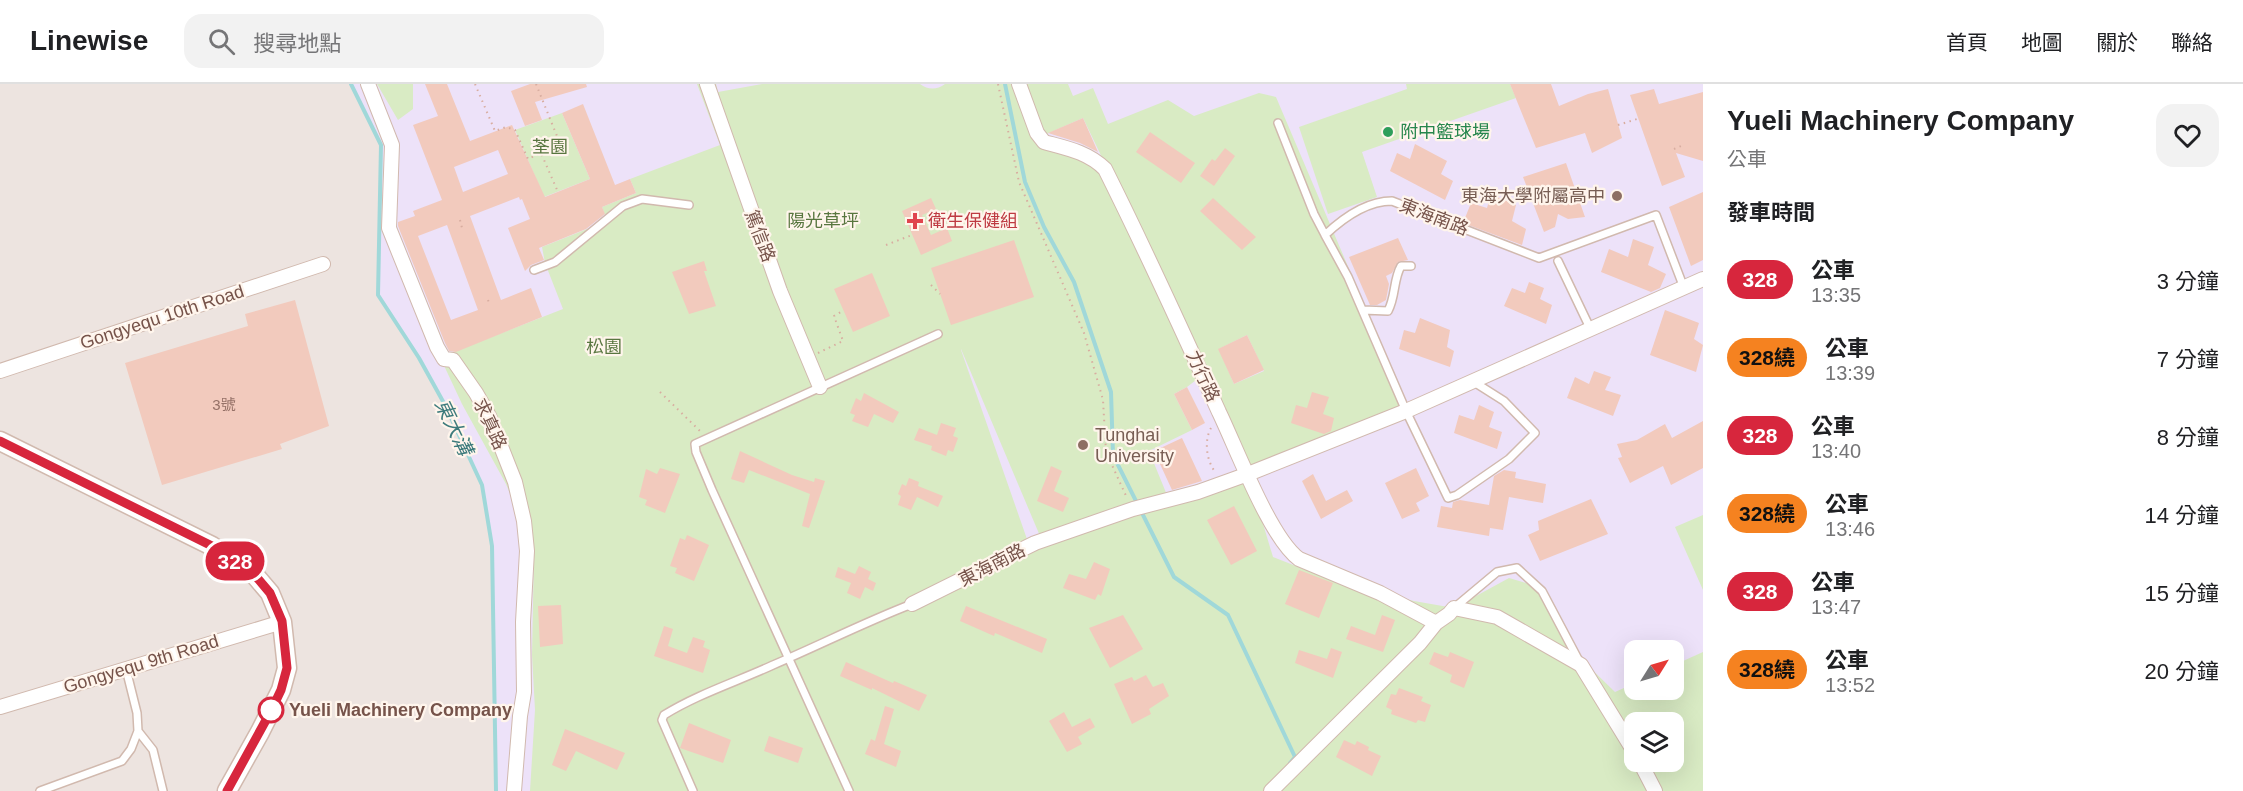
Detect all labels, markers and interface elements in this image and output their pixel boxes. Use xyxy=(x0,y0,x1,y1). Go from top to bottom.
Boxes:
search box xyxy=(184,14,604,68)
text: Linewise xyxy=(30,25,148,56)
icon: search xyxy=(205,25,238,58)
text: 搜尋地點 xyxy=(253,31,341,56)
text: 首頁 xyxy=(1946,31,1988,54)
text: 地圖 xyxy=(2021,31,2063,54)
text: 關於 xyxy=(2096,31,2138,54)
text: 聯絡 xyxy=(2171,31,2213,54)
button: heart xyxy=(2156,104,2219,167)
text: Yueli Machinery Company xyxy=(1727,105,2074,136)
place label: 附中籃球場 xyxy=(1400,122,1490,142)
marker: 附中籃球場 xyxy=(1381,125,1395,139)
park label: 荃園 xyxy=(532,137,568,157)
text: 公車 xyxy=(1727,148,1767,170)
place label: 東海大學附屬高中 xyxy=(1461,186,1605,206)
marker: 東海大學附屬高中 xyxy=(1610,189,1624,203)
street label: 東海南路 xyxy=(1397,195,1471,239)
text: 發車時間 xyxy=(1727,200,1815,225)
street label: 篤信路 xyxy=(741,207,779,265)
park label: 陽光草坪 xyxy=(787,211,859,231)
place label: 衛生保健組 xyxy=(928,211,1018,231)
marker: 衛生保健組 xyxy=(906,212,924,230)
text: 公車 xyxy=(1811,258,1855,283)
text: 328 xyxy=(1742,268,1778,291)
text: 3 分鐘 xyxy=(2157,269,2219,294)
street label: Gongyequ 10th Road xyxy=(78,281,246,353)
text: 13:35 xyxy=(1811,284,1861,306)
text: 公車 xyxy=(1825,336,1869,361)
park label: 松園 xyxy=(586,337,622,357)
text: 328繞 xyxy=(1739,346,1795,369)
street label: 力行路 xyxy=(1183,347,1223,405)
text: 7 分鐘 xyxy=(2157,347,2219,372)
text: 13:39 xyxy=(1825,362,1875,384)
water label: 東大溝 xyxy=(431,395,478,461)
street label: 求真路 xyxy=(470,395,510,453)
house number: 3號 xyxy=(212,396,236,413)
text: 公車 xyxy=(1811,414,1855,439)
text: 328 xyxy=(1742,424,1778,447)
place label: Tunghai University xyxy=(1095,425,1174,466)
text: 8 分鐘 xyxy=(2157,425,2219,450)
marker: Tunghai University xyxy=(1076,438,1090,452)
text: 13:40 xyxy=(1811,440,1861,462)
text: 公車 xyxy=(1825,492,1869,517)
text: 328繞 xyxy=(1739,502,1795,525)
text: 14 分鐘 xyxy=(2144,503,2219,528)
text: 13:46 xyxy=(1825,518,1875,540)
street label: 東海南路 xyxy=(955,540,1029,590)
line badge: 328 xyxy=(200,542,270,580)
text: 328 xyxy=(217,550,253,573)
text: 公車 xyxy=(1811,570,1855,595)
text: 328 xyxy=(1742,580,1778,603)
text: 15 分鐘 xyxy=(2144,581,2219,606)
text: 13:47 xyxy=(1811,596,1861,618)
street label: Gongyequ 9th Road xyxy=(61,631,221,697)
north arrow xyxy=(1624,640,1684,700)
map controls xyxy=(1624,640,1684,772)
text: 公車 xyxy=(1825,648,1869,673)
text: 328繞 xyxy=(1739,658,1795,681)
text: 20 分鐘 xyxy=(2144,659,2219,684)
text: 13:52 xyxy=(1825,674,1875,696)
marker: Yueli Machinery Company xyxy=(258,697,284,723)
place label: Yueli Machinery Company xyxy=(289,700,512,720)
button: layers xyxy=(1624,712,1684,772)

